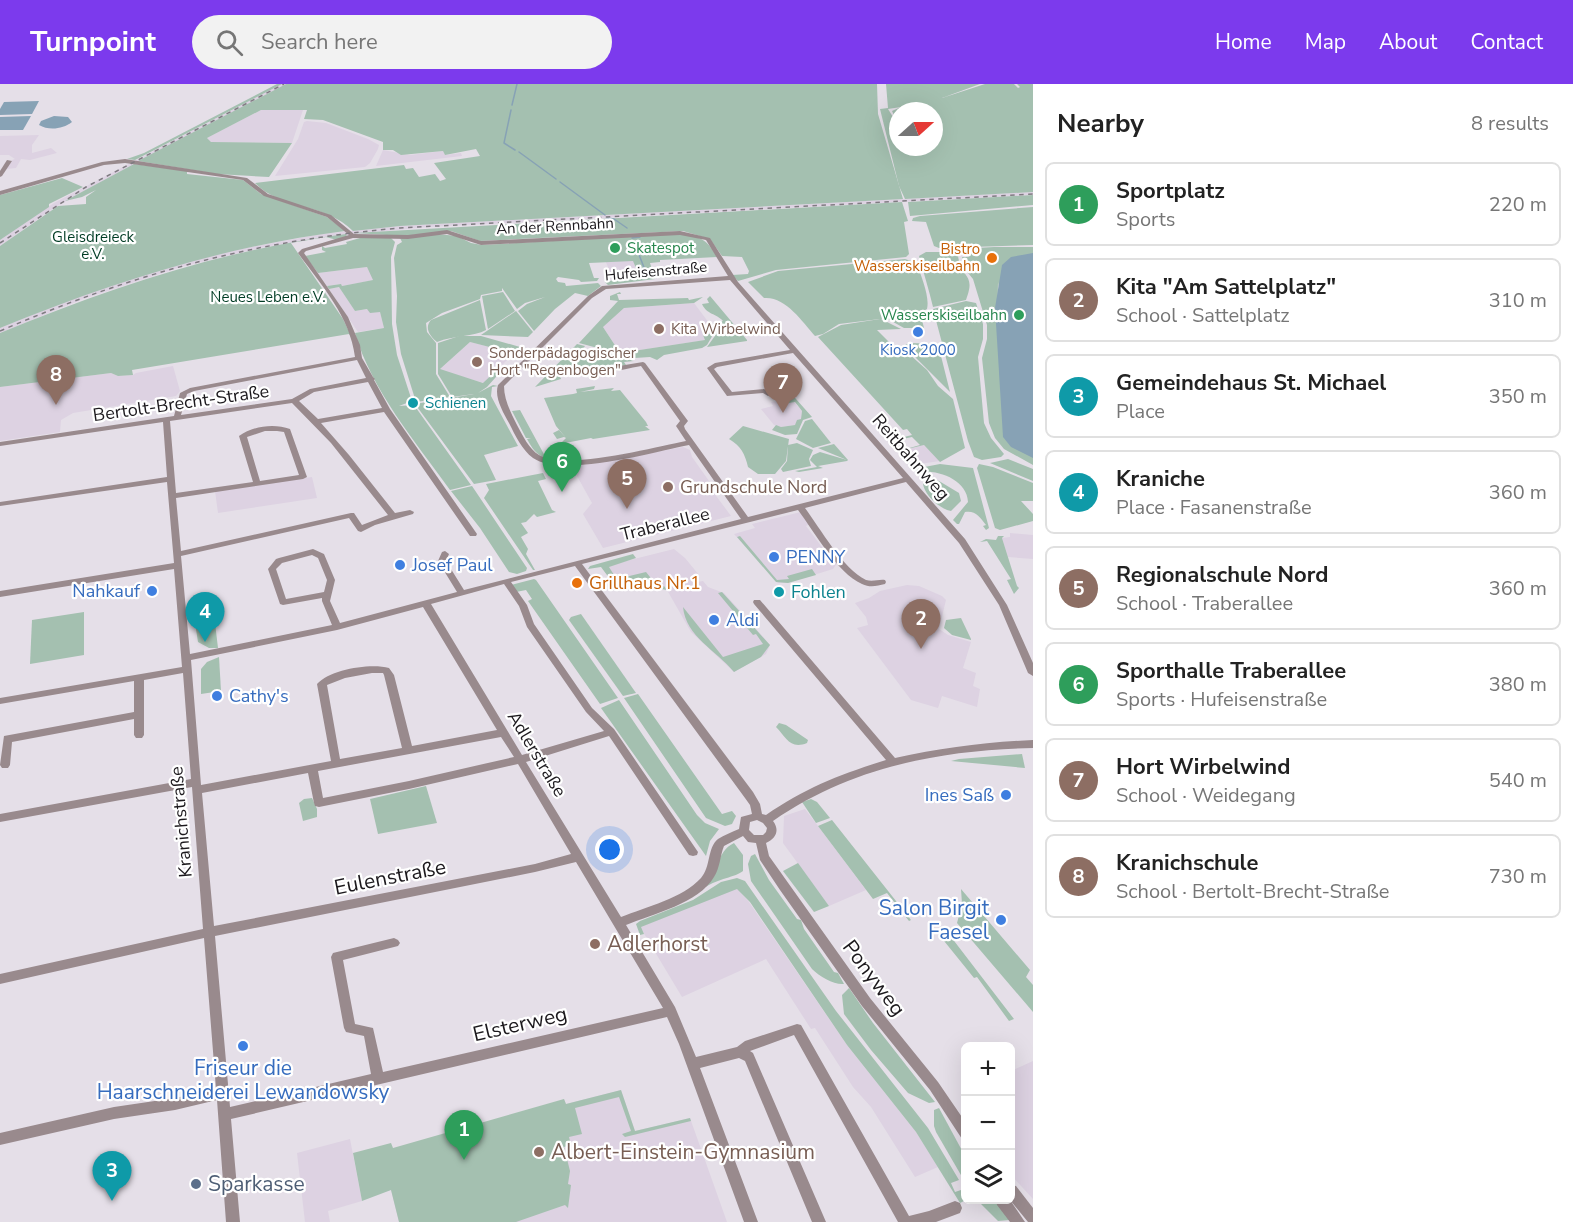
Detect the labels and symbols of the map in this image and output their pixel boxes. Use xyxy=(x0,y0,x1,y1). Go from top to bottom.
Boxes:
north arrow xyxy=(889,102,943,156)
street label: An der Rennbahn xyxy=(496,213,614,239)
park label: Gleisdreieck e.V. xyxy=(52,227,134,264)
place label: Skatespot xyxy=(627,238,695,258)
place label: Bistro Wasserskiseilbahn xyxy=(854,239,980,276)
marker: Skatespot xyxy=(608,241,622,255)
marker: Bistro Wasserskiseilbahn xyxy=(985,251,999,265)
street label: Hufeisenstraße xyxy=(604,257,708,285)
park label: Neues Leben e.V. xyxy=(210,287,326,307)
place label: Wasserskiseilbahn xyxy=(881,305,1007,325)
marker: Wasserskiseilbahn xyxy=(1012,308,1026,322)
place label: Kita Wirbelwind xyxy=(671,319,781,339)
marker: Kita Wirbelwind xyxy=(652,322,666,336)
marker: Kiosk 2000 xyxy=(911,325,925,339)
place label: Kiosk 2000 xyxy=(880,340,956,360)
place label: Sonderpädagogischer Hort "Regenbogen" xyxy=(489,343,637,380)
marker: Sonderpädagogischer Hort "Regenbogen" xyxy=(470,355,484,369)
pin: 8 xyxy=(36,356,76,405)
pin: 7 xyxy=(764,364,802,413)
street label: Bertolt-Brecht-Straße xyxy=(91,379,271,427)
place label: Schienen xyxy=(425,393,486,413)
marker: Schienen xyxy=(406,396,420,410)
street label: Reitbahnweg xyxy=(867,409,955,505)
pin: 6 xyxy=(542,442,582,492)
pin: 5 xyxy=(608,460,646,509)
place label: Grundschule Nord xyxy=(680,475,827,499)
marker: Grundschule Nord xyxy=(661,480,675,494)
street label: Traberallee xyxy=(618,501,712,547)
place label: PENNY xyxy=(786,545,846,569)
marker: PENNY xyxy=(767,550,781,564)
place label: Josef Paul xyxy=(411,553,493,577)
marker: Josef Paul xyxy=(393,558,407,572)
place label: Grillhaus Nr.1 xyxy=(589,571,701,595)
marker: Grillhaus Nr.1 xyxy=(570,576,584,590)
place label: Nahkauf xyxy=(72,579,141,603)
place label: Fohlen xyxy=(791,580,846,604)
marker: Nahkauf xyxy=(145,584,159,598)
marker: Fohlen xyxy=(772,585,786,599)
pin: 4 xyxy=(186,592,224,642)
pin: 2 xyxy=(902,600,940,649)
place label: Aldi xyxy=(726,608,759,632)
marker: Aldi xyxy=(707,613,721,627)
place label: Cathy's xyxy=(229,684,289,708)
marker: Cathy's xyxy=(210,689,224,703)
street label: Adlerstraße xyxy=(502,707,572,801)
street label: Kranichstraße xyxy=(164,765,198,879)
place label: Ines Saß xyxy=(925,783,994,807)
marker: Ines Saß xyxy=(999,788,1013,802)
your location xyxy=(595,835,624,864)
street label: Eulenstraße xyxy=(332,852,448,902)
place label: Salon Birgit Faesel xyxy=(879,894,990,946)
marker: Salon Birgit Faesel xyxy=(994,913,1008,927)
place label: Adlerhorst xyxy=(607,930,708,958)
street label: Ponyweg xyxy=(836,934,912,1022)
marker: Adlerhorst xyxy=(588,937,602,951)
street label: Elsterweg xyxy=(470,1000,570,1048)
marker: Friseur die Haarschneiderei Lewandowsky xyxy=(236,1039,250,1053)
place label: Friseur die Haarschneiderei Lewandowsky xyxy=(97,1054,390,1106)
pin: 1 xyxy=(444,1110,484,1160)
place label: Albert-Einstein-Gymnasium xyxy=(551,1138,815,1166)
marker: Albert-Einstein-Gymnasium xyxy=(532,1145,546,1159)
pin: 3 xyxy=(92,1152,132,1201)
place label: Sparkasse xyxy=(208,1170,305,1198)
marker: Sparkasse xyxy=(189,1177,203,1191)

